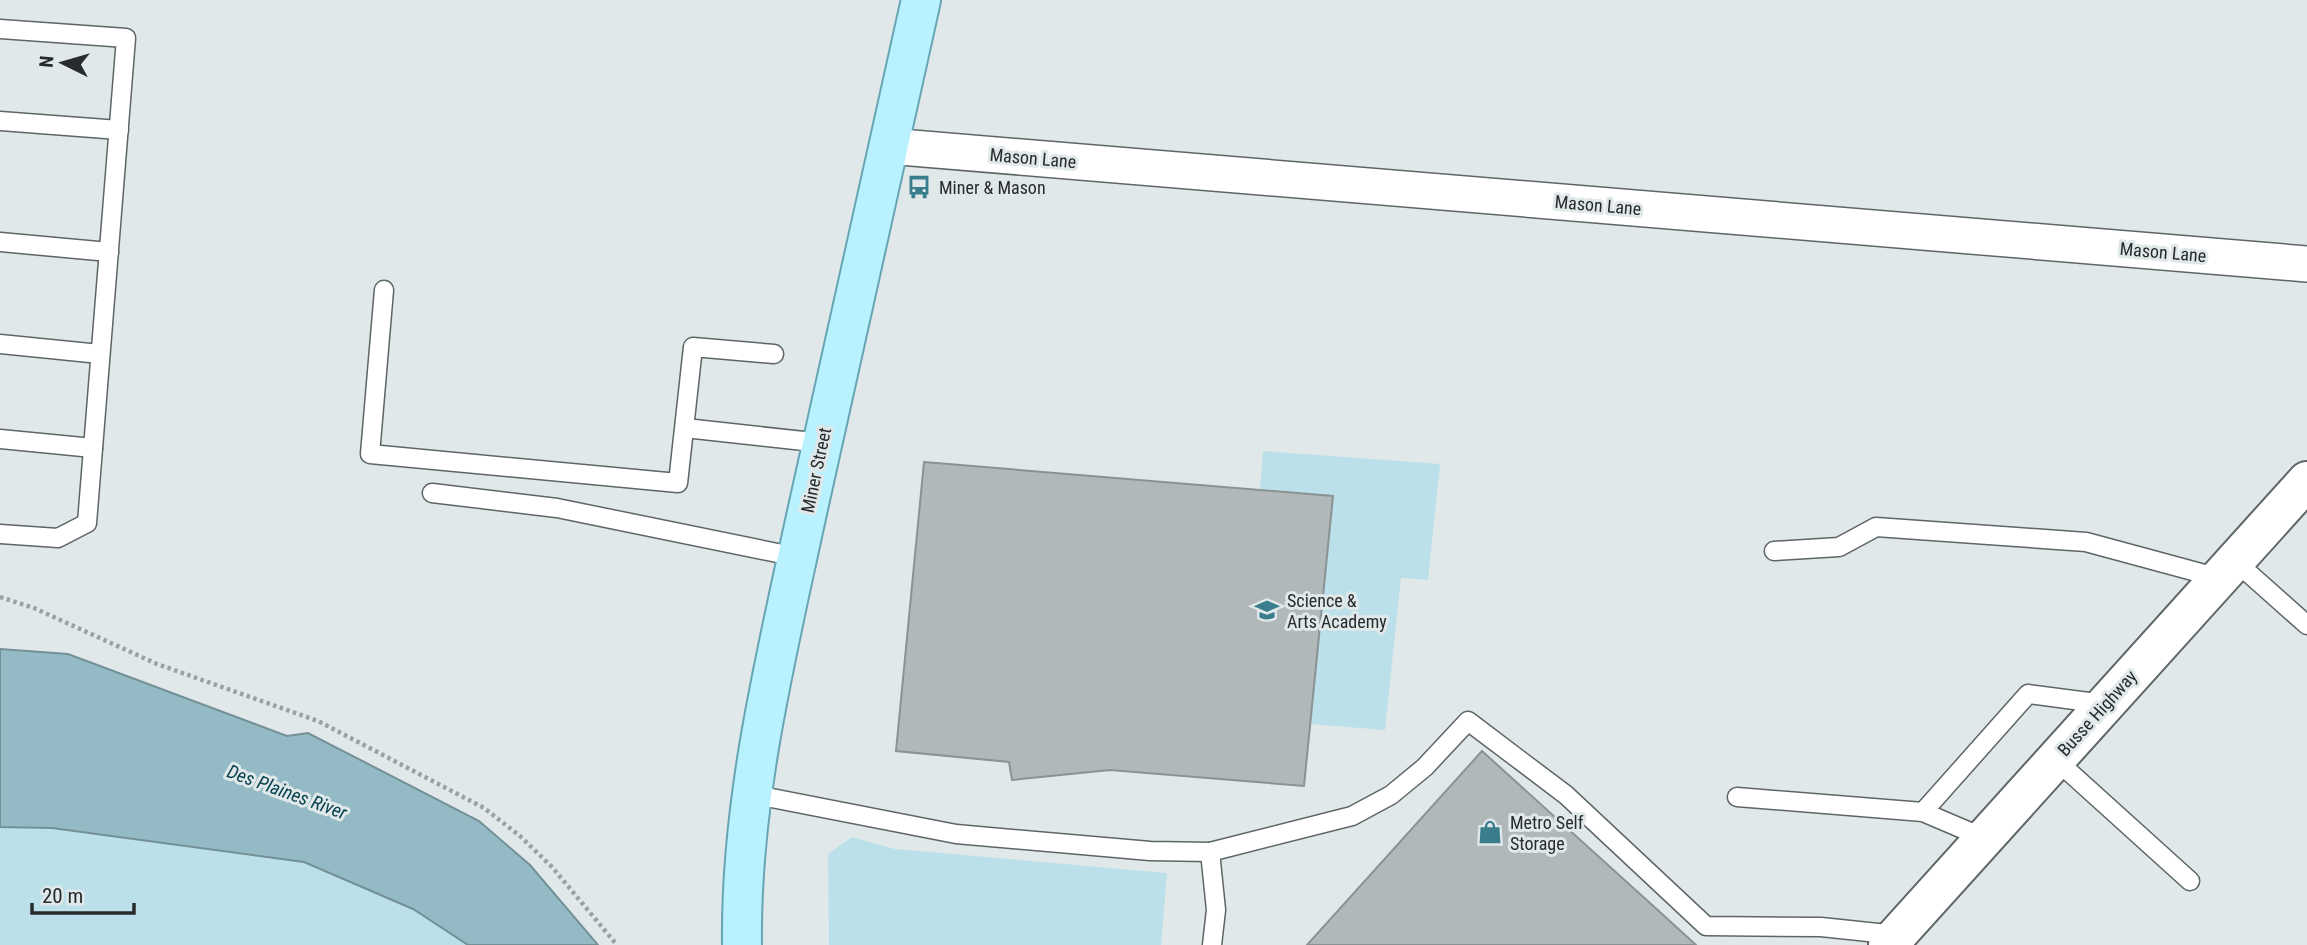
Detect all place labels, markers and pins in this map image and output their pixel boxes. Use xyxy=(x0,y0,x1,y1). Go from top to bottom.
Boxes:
bus stop icon: Miner & Mason xyxy=(905,173,933,201)
place label: Miner & Mason xyxy=(939,177,1046,198)
place label: Science & Arts Academy xyxy=(1287,590,1387,632)
school or university icon: Science & Arts Academy xyxy=(1253,596,1281,624)
place label: Metro Self Storage xyxy=(1510,812,1584,854)
shop icon: Metro Self Storage xyxy=(1476,818,1504,846)

